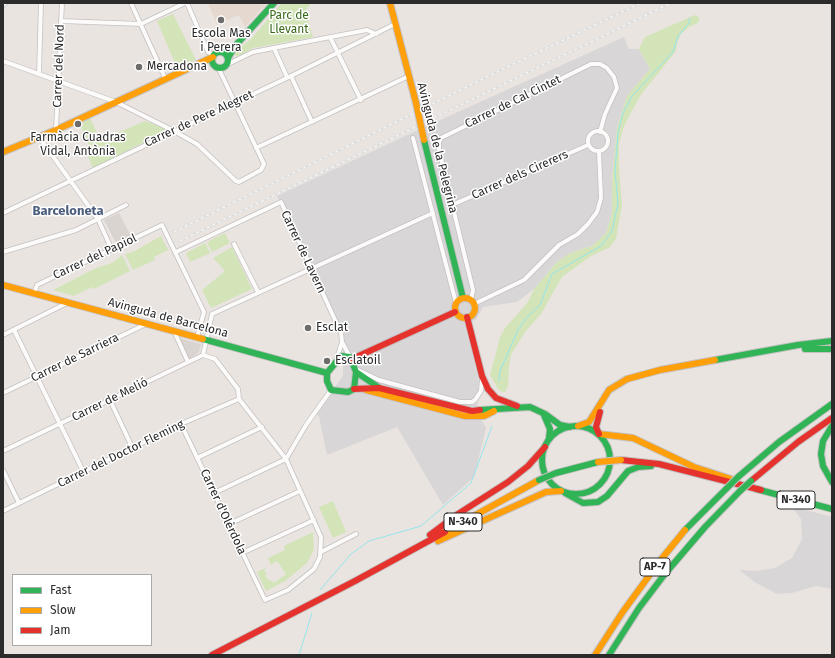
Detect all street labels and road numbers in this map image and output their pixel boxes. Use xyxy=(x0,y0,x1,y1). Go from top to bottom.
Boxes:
street label: Carrer del Nord xyxy=(50,24,68,108)
street label: Carrer de Cal Cintet xyxy=(463,72,563,132)
street label: Avinguda de la Pelegrina xyxy=(414,81,460,215)
street label: Carrer de Pere Alegret xyxy=(142,87,256,151)
street label: Carrer dels Cirerers xyxy=(469,147,571,203)
street label: Carrer de Lavern xyxy=(278,208,328,296)
street label: Carrer del Papiol xyxy=(51,231,139,283)
street label: Avinguda de Barcelona xyxy=(106,295,230,341)
street label: Carrer de Sarriera xyxy=(29,330,121,386)
street label: Carrer de Melió xyxy=(70,375,150,425)
street label: Carrer del Doctor Fleming xyxy=(55,417,187,491)
street label: Carrer d'Olèrdola xyxy=(197,467,249,557)
road number: N-340 xyxy=(777,491,815,509)
road number: N-340 xyxy=(444,513,482,531)
road number: AP-7 xyxy=(640,558,670,576)

